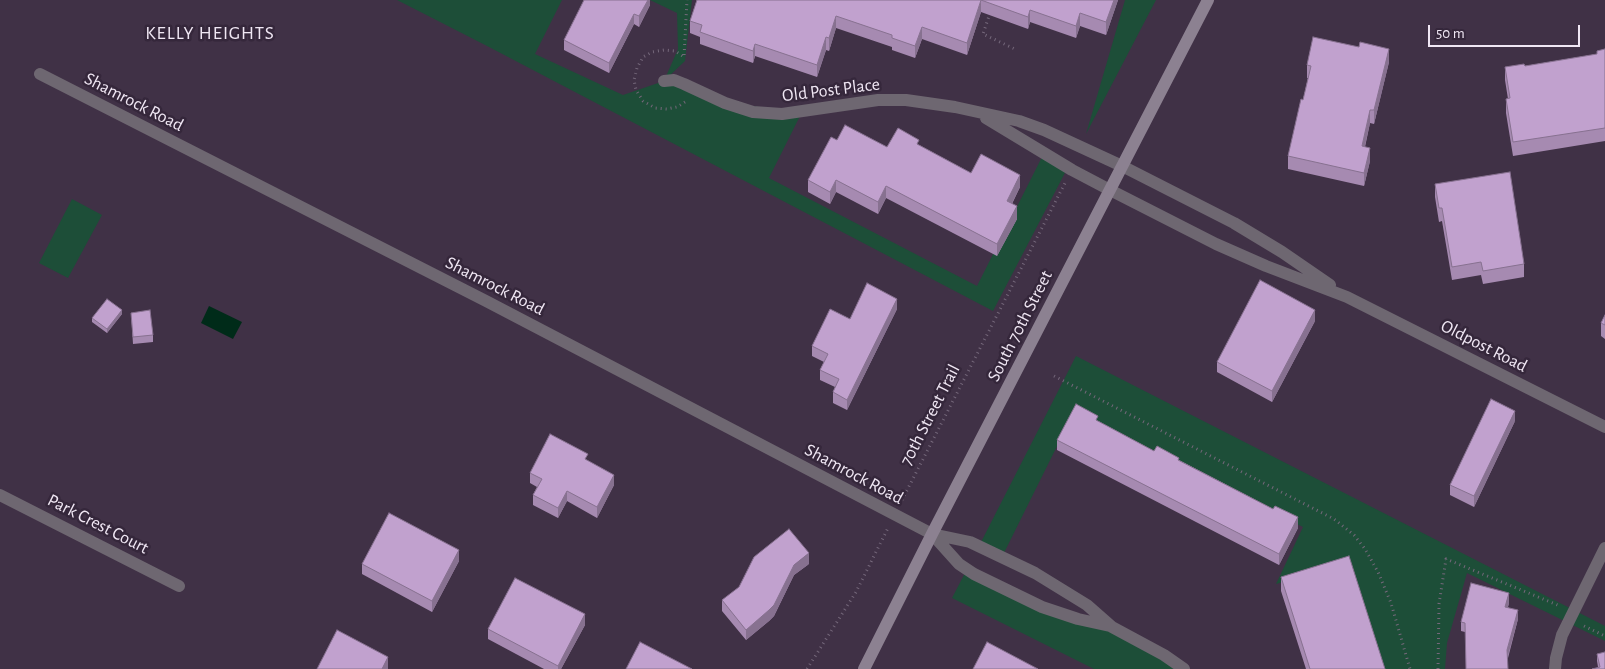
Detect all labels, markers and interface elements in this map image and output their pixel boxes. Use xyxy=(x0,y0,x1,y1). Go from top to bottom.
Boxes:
scale bar xyxy=(1430,15,1582,47)
district label: KELLY HEIGHTS xyxy=(144,22,276,44)
text: 50 m xyxy=(1436,26,1465,41)
street label: Shamrock Road xyxy=(81,68,187,136)
street label: Old Post Place xyxy=(781,73,881,107)
street label: Shamrock Road xyxy=(442,252,548,320)
street label: South 70th Street xyxy=(983,267,1057,385)
street label: Oldpost Road xyxy=(1437,315,1531,377)
street label: 70th Street Trail xyxy=(895,361,965,469)
street label: Shamrock Road xyxy=(801,439,907,509)
street label: Park Crest Court xyxy=(44,489,152,559)

